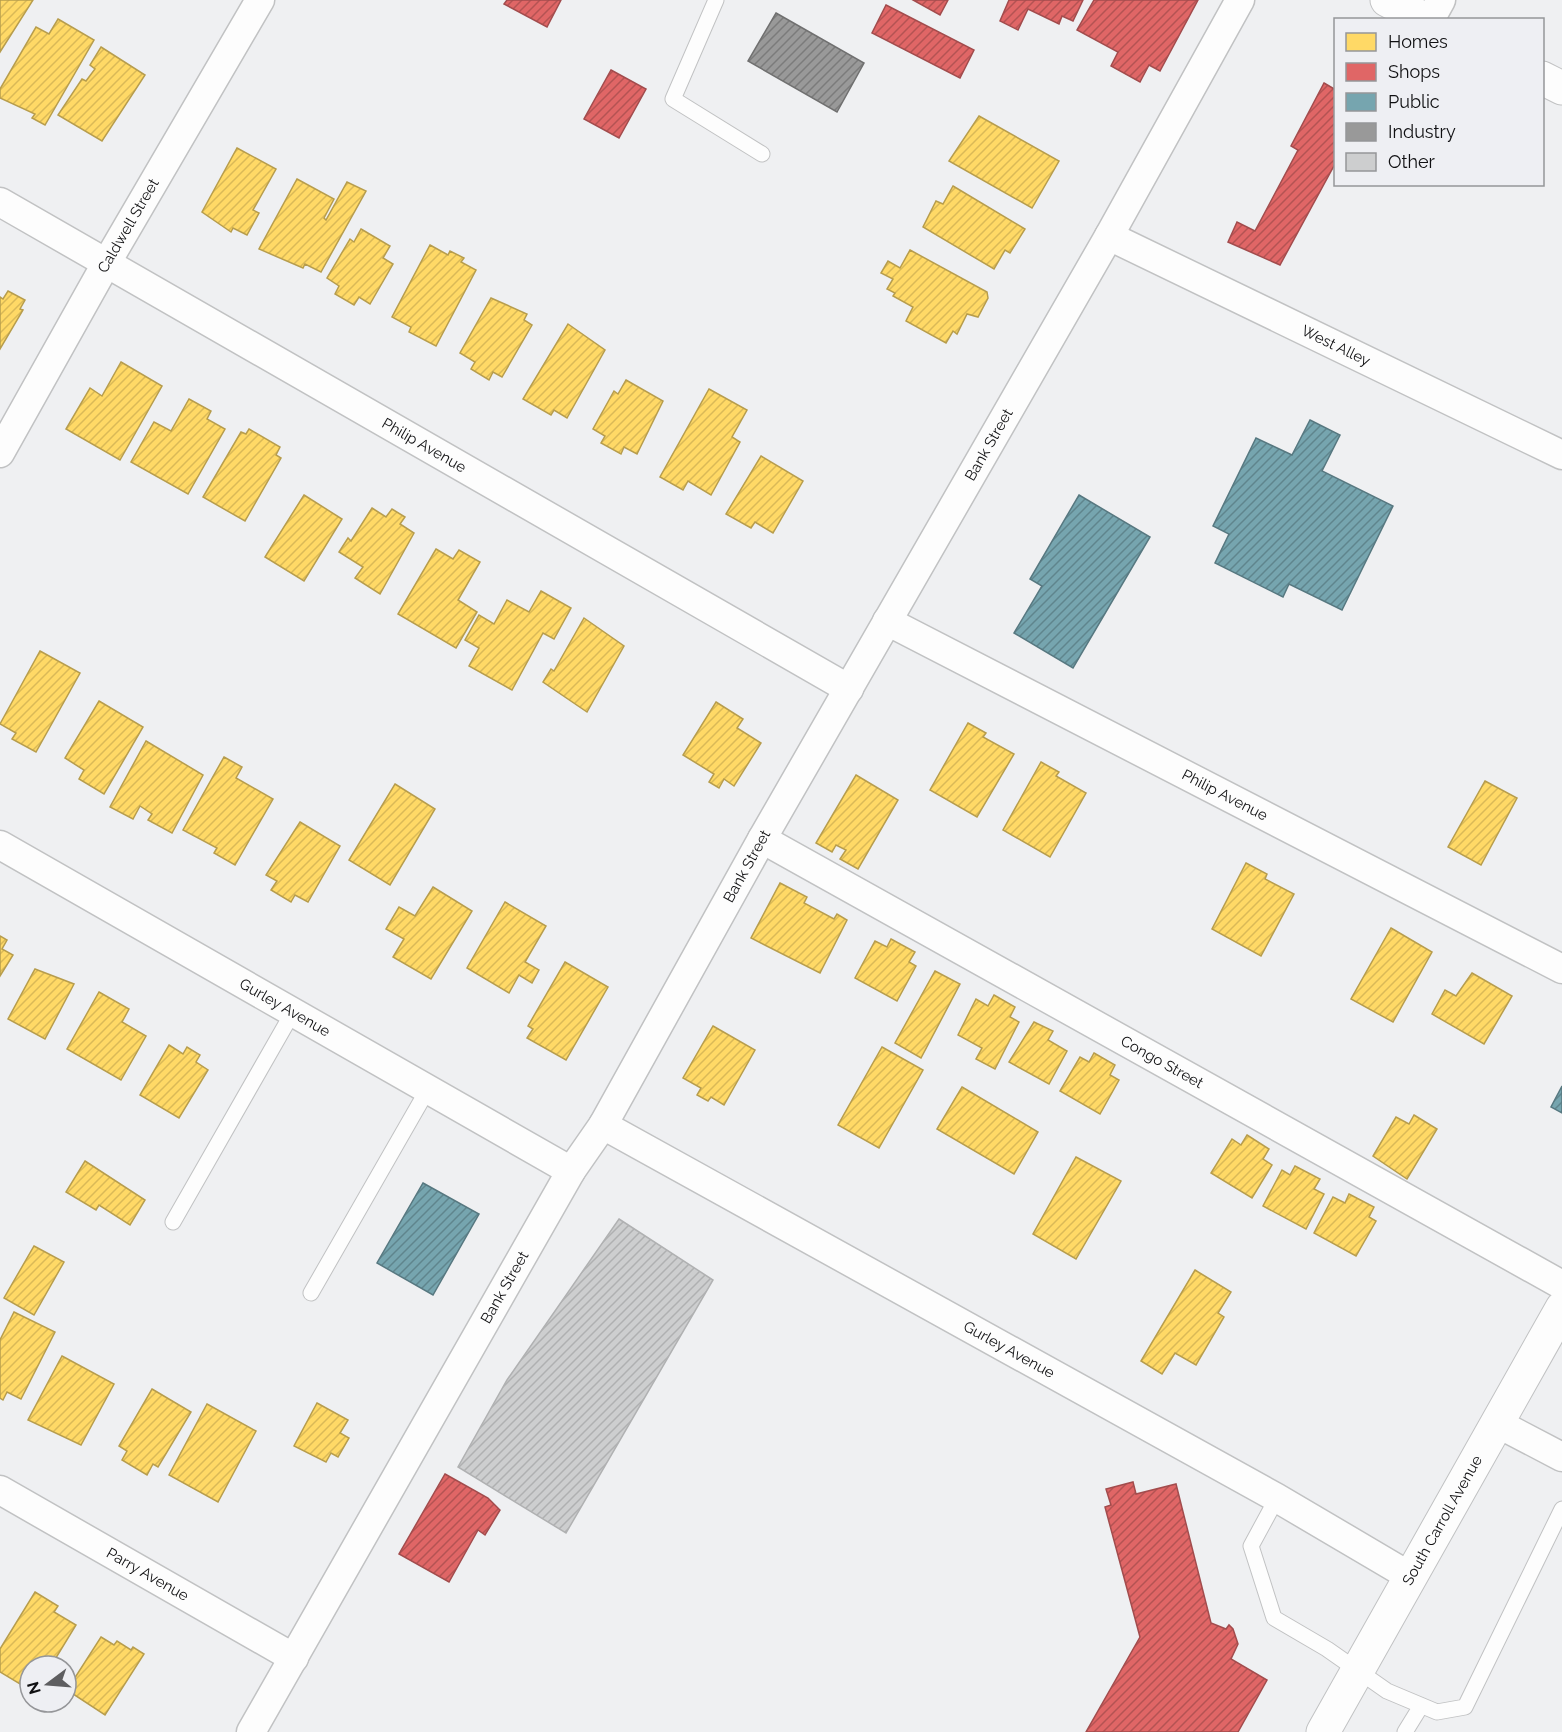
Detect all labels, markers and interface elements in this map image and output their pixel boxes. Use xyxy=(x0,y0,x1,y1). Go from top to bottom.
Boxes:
legend xyxy=(1334,18,1544,186)
text: Homes xyxy=(1388,31,1448,52)
text: Shops xyxy=(1388,61,1440,82)
text: Public xyxy=(1388,91,1440,112)
text: Industry xyxy=(1388,121,1456,142)
text: Other xyxy=(1388,151,1436,172)
street label: Caldwell Street xyxy=(94,175,163,276)
street label: West Alley xyxy=(1299,321,1373,370)
street label: Bank Street xyxy=(961,405,1017,484)
street label: Philip Avenue xyxy=(379,414,470,477)
street label: Philip Avenue xyxy=(1179,766,1271,825)
street label: Bank Street xyxy=(719,827,774,906)
street label: Gurley Avenue xyxy=(236,975,334,1041)
street label: Congo Street xyxy=(1118,1032,1206,1092)
street label: Bank Street xyxy=(477,1248,532,1327)
street label: Gurley Avenue xyxy=(960,1317,1058,1382)
street label: South Carroll Avenue xyxy=(1399,1452,1486,1588)
street label: Parry Avenue xyxy=(103,1544,192,1605)
north arrow xyxy=(18,1654,78,1714)
text: N xyxy=(23,1680,45,1696)

